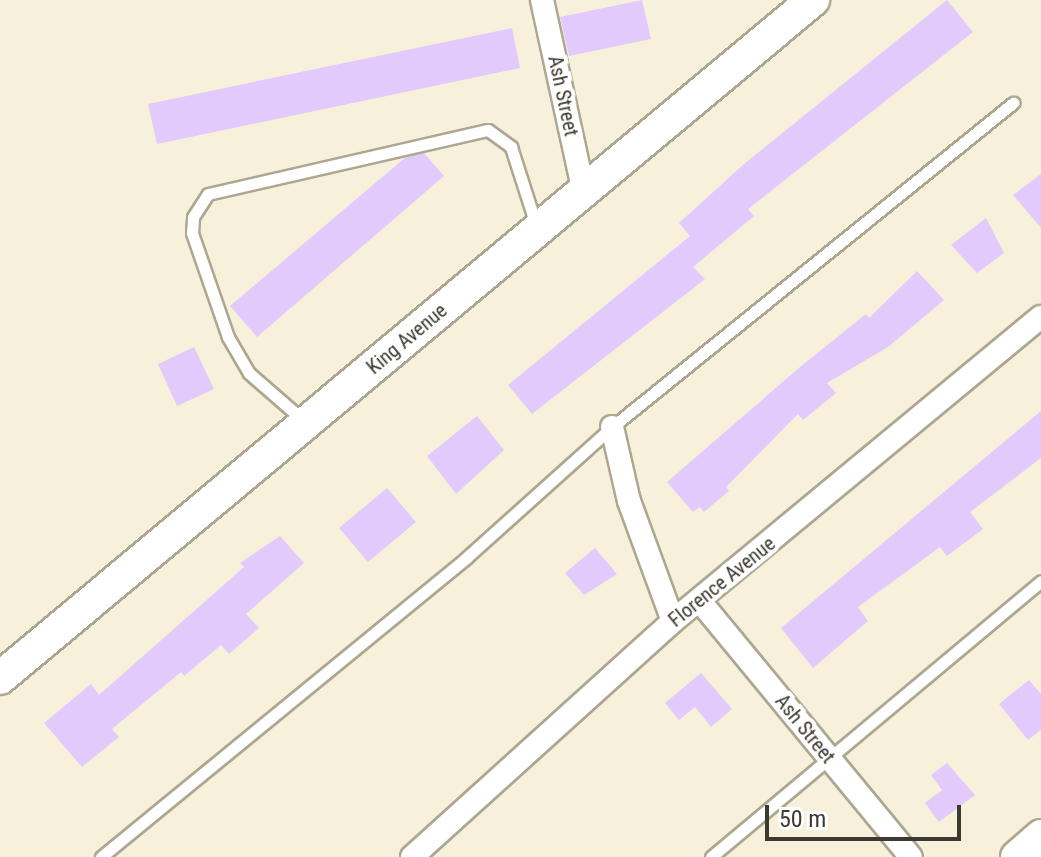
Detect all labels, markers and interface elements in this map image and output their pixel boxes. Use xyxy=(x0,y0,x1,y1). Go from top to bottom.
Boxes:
street label: Ash Street xyxy=(543,54,583,138)
street label: King Avenue xyxy=(362,299,452,379)
street label: Florence Avenue xyxy=(664,532,780,632)
street label: Ash Street xyxy=(770,690,840,768)
scale bar xyxy=(769,789,965,839)
text: 50 m xyxy=(779,805,826,833)

